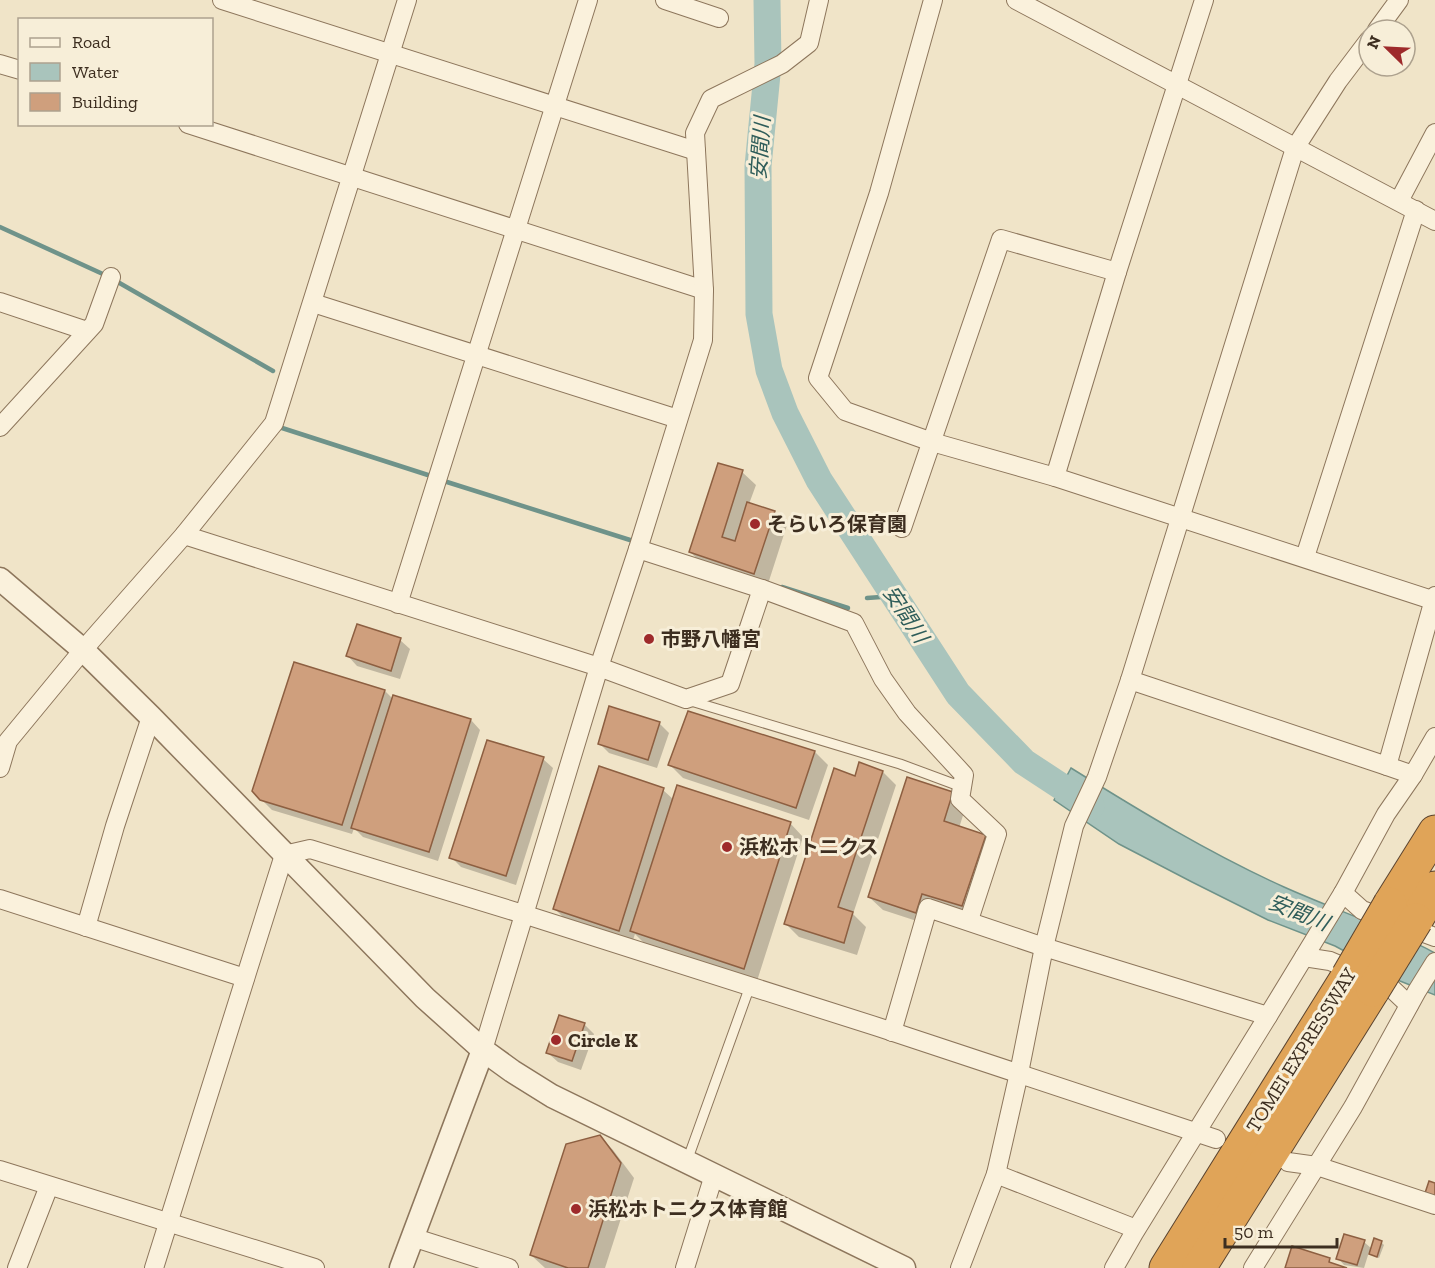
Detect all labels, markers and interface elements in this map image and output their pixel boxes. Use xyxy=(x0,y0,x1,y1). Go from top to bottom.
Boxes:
legend xyxy=(18,18,213,126)
north arrow xyxy=(1357,18,1417,78)
text: Road xyxy=(72,31,111,53)
text: N xyxy=(1363,33,1385,52)
text: Water xyxy=(72,61,119,83)
text: Building xyxy=(72,91,138,113)
water label: 安間川 xyxy=(745,114,775,180)
place label: そらいろ保育園 xyxy=(767,512,907,536)
marker: そらいろ保育園 xyxy=(748,517,762,531)
water label: 安間川 xyxy=(878,581,935,649)
place label: 市野八幡宮 xyxy=(661,627,761,651)
marker: 市野八幡宮 xyxy=(642,632,656,646)
place label: 浜松ホトニクス xyxy=(739,835,878,859)
marker: 浜松ホトニクス xyxy=(720,840,734,854)
water label: 安間川 xyxy=(1265,889,1335,936)
street label: TOMEI EXPRESSWAY xyxy=(1241,963,1362,1137)
place label: Circle K xyxy=(568,1028,638,1052)
marker: Circle K xyxy=(549,1033,563,1047)
place label: 浜松ホトニクス体育館 xyxy=(588,1197,787,1221)
marker: 浜松ホトニクス体育館 xyxy=(569,1202,583,1216)
scale bar xyxy=(1225,1211,1338,1249)
text: 50 m xyxy=(1234,1221,1274,1243)

